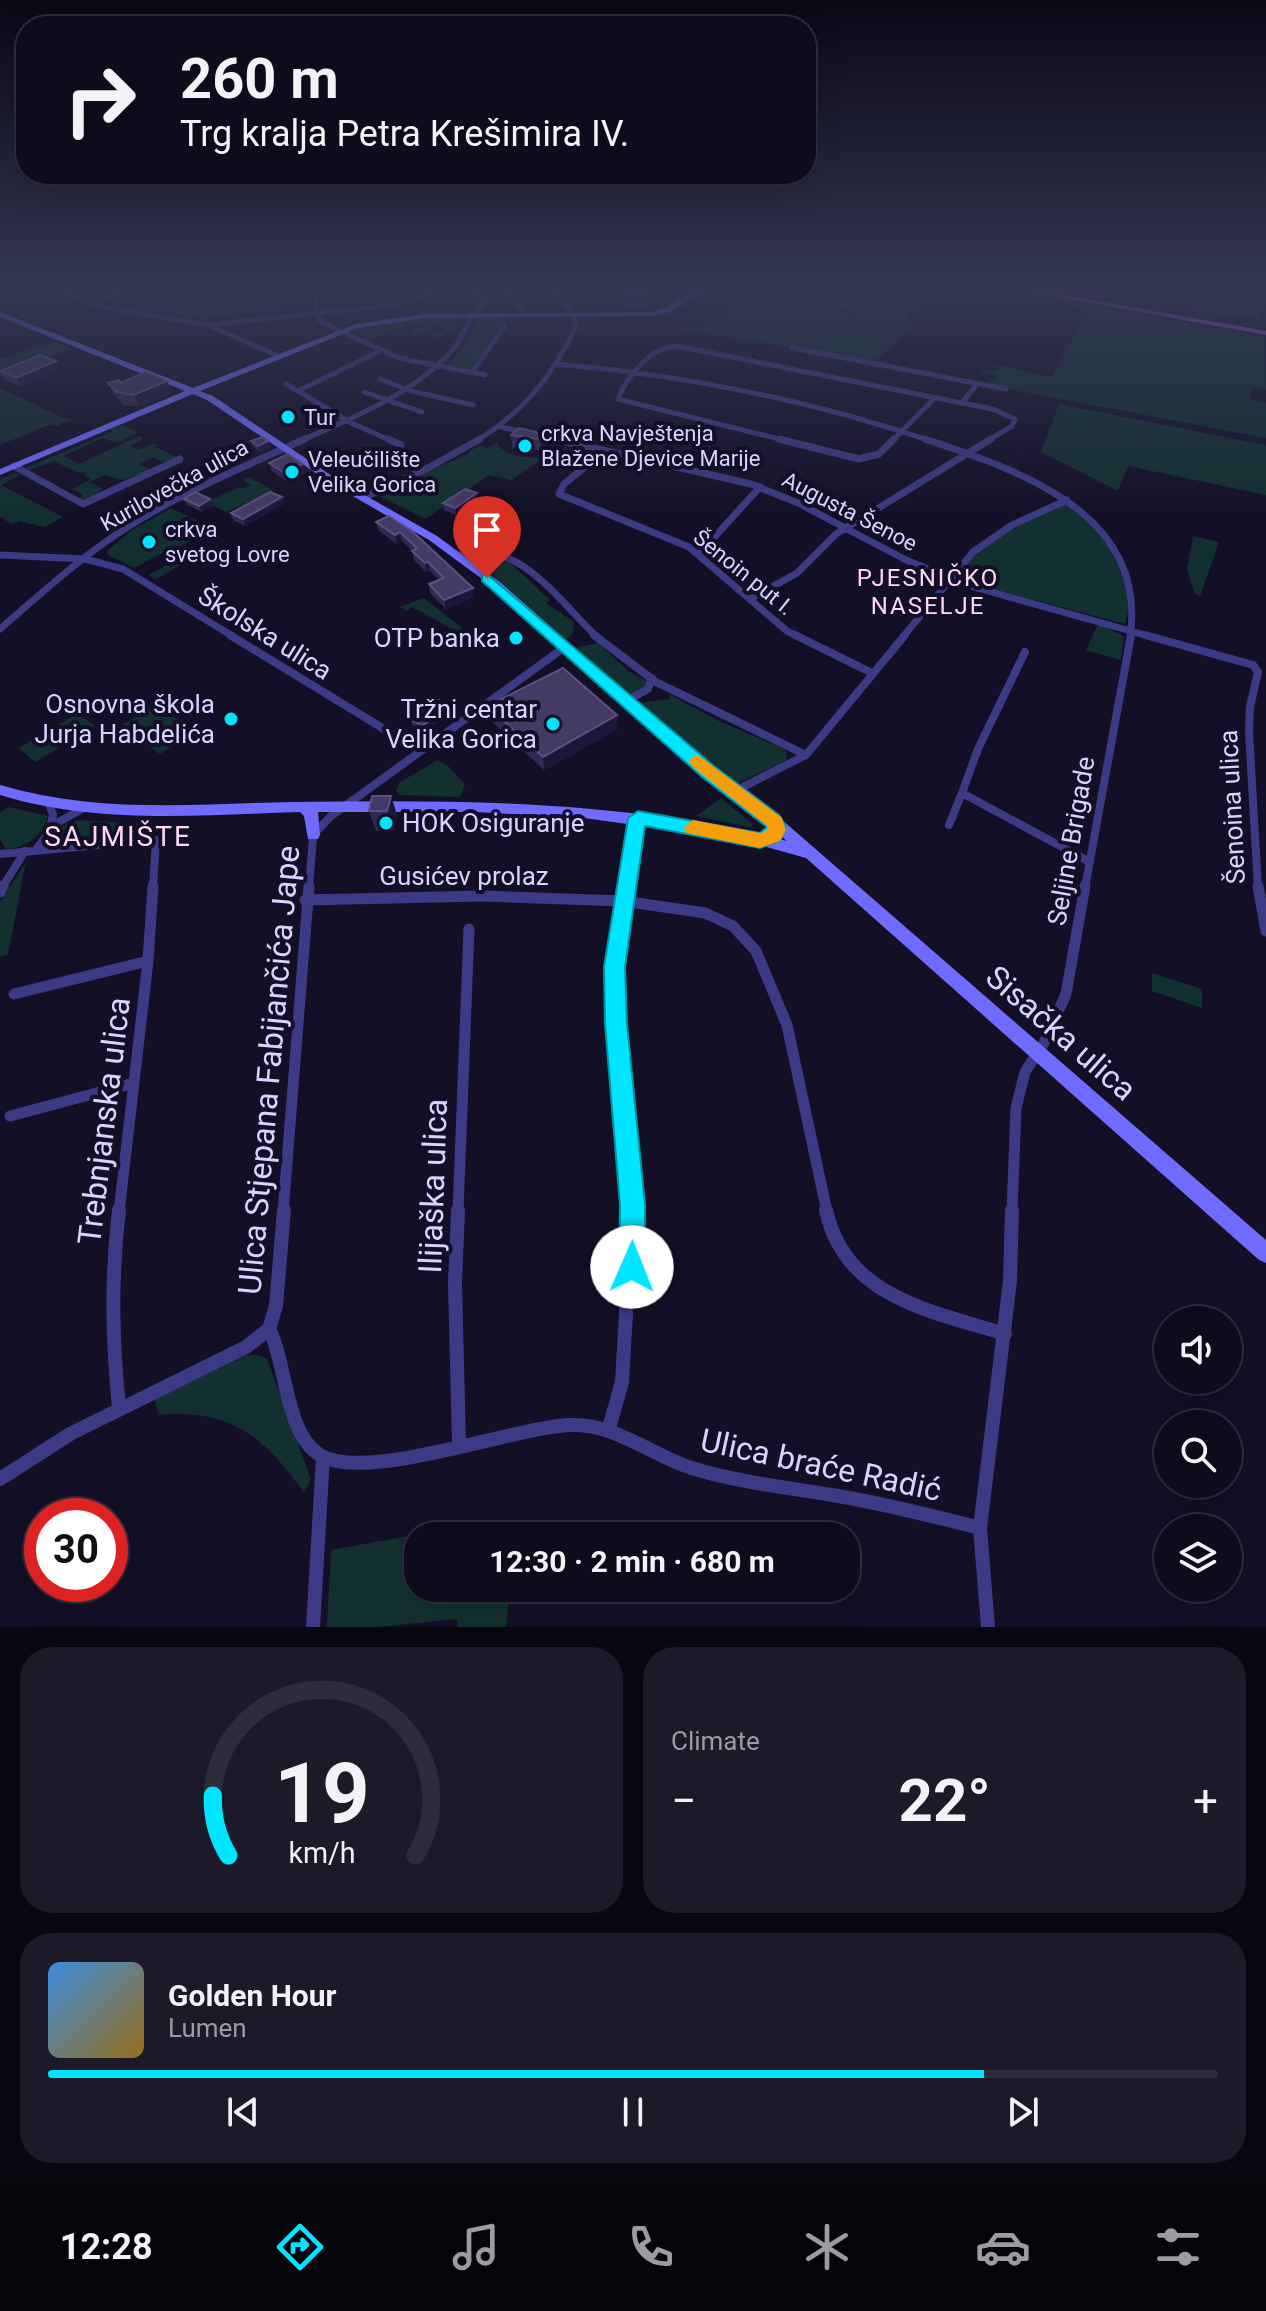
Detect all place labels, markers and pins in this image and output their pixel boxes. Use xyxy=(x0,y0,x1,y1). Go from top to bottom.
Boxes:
place label: Tur xyxy=(304,405,336,430)
marker: Tur xyxy=(279,408,297,426)
place label: crkva Navještenja Blažene Djevice Marije xyxy=(541,421,760,471)
marker: crkva Navještenja Blažene Djevice Marije xyxy=(516,437,534,455)
place label: Veleučilište Velika Gorica xyxy=(308,447,436,497)
marker: Veleučilište Velika Gorica xyxy=(283,463,301,481)
pin xyxy=(453,496,521,578)
place label: crkva svetog Lovre xyxy=(165,517,290,567)
marker: crkva svetog Lovre xyxy=(140,533,158,551)
place label: OTP banka xyxy=(374,623,500,653)
marker: OTP banka xyxy=(507,629,525,647)
place label: Osnovna škola Jurja Habdelića xyxy=(35,689,215,749)
place label: Tržni centar Velika Gorica xyxy=(385,694,537,754)
marker: Osnovna škola Jurja Habdelića xyxy=(222,710,240,728)
marker: Tržni centar Velika Gorica xyxy=(544,715,562,733)
place label: HOK Osiguranje xyxy=(402,808,585,838)
marker: HOK Osiguranje xyxy=(377,814,395,832)

